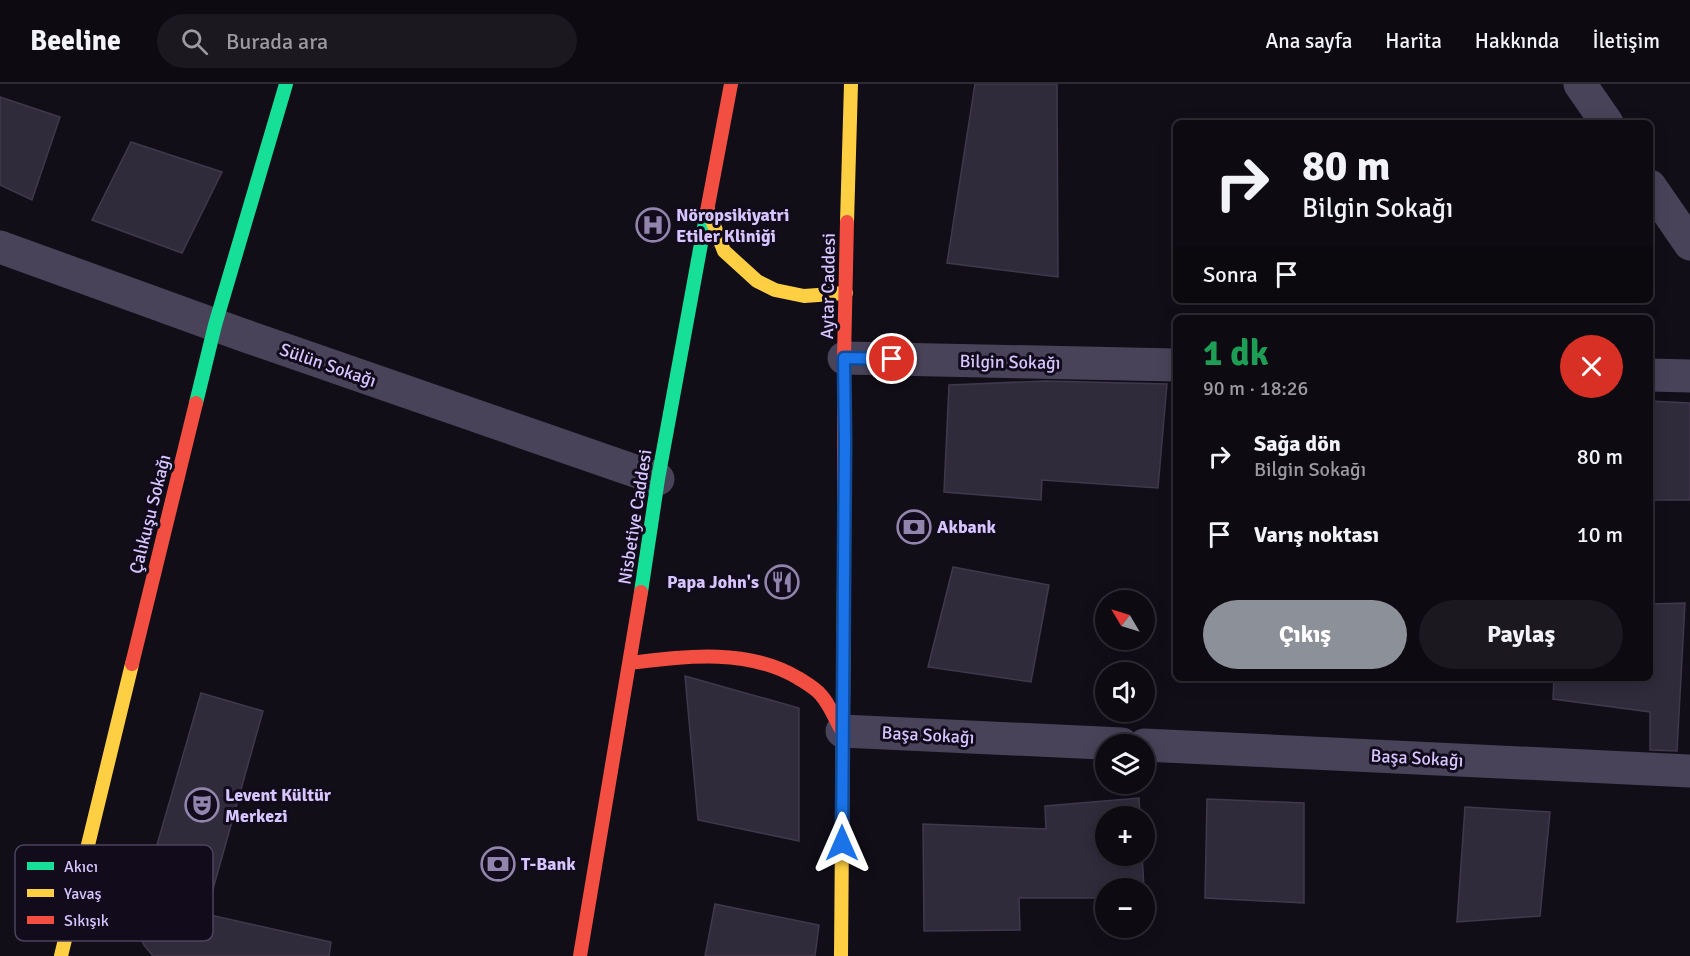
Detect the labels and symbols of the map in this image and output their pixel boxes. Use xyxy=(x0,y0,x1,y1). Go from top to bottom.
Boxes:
place label: Nöropsikiyatri Etiler Kliniği xyxy=(676,204,789,247)
hospital icon: Nöropsikiyatri Etiler Kliniği xyxy=(635,207,671,243)
street label: Aytar Caddesi xyxy=(816,233,840,339)
pin xyxy=(866,333,917,384)
street label: Sülün Sokağı xyxy=(277,338,379,392)
street label: Bilgin Sokağı xyxy=(959,350,1061,374)
street label: Nisbetiye Caddesi xyxy=(613,448,657,586)
street label: Çalıkuşu Sokağı xyxy=(125,452,175,576)
bank icon: Akbank xyxy=(896,509,932,545)
place label: Akbank xyxy=(937,516,997,538)
restaurant icon: Papa John's xyxy=(764,564,800,600)
place label: Papa John's xyxy=(667,571,759,593)
north arrow xyxy=(1095,590,1155,650)
street label: Başa Sokağı xyxy=(881,722,975,748)
street label: Başa Sokağı xyxy=(1370,745,1464,771)
place label: Levent Kültür Merkezi xyxy=(225,784,332,827)
theatre icon: Levent Kültür Merkezi xyxy=(184,787,220,823)
position arrow xyxy=(810,811,874,875)
legend xyxy=(15,845,213,941)
bank icon: T-Bank xyxy=(480,846,516,882)
place label: T-Bank xyxy=(521,853,576,875)
text: Akıcı xyxy=(64,857,98,877)
text: Yavaş xyxy=(64,884,102,904)
text: Sıkışık xyxy=(64,911,109,931)

